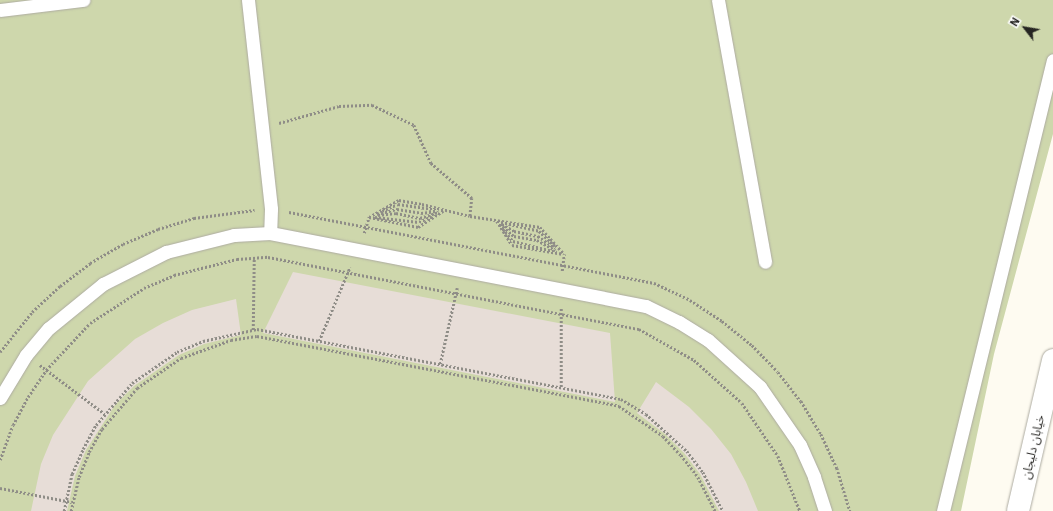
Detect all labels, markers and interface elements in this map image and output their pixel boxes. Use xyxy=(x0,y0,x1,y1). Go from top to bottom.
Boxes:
north arrow xyxy=(1005,8,1045,48)
text: N xyxy=(1007,15,1023,29)
street label: خیابان دلیجان xyxy=(1019,413,1047,481)

